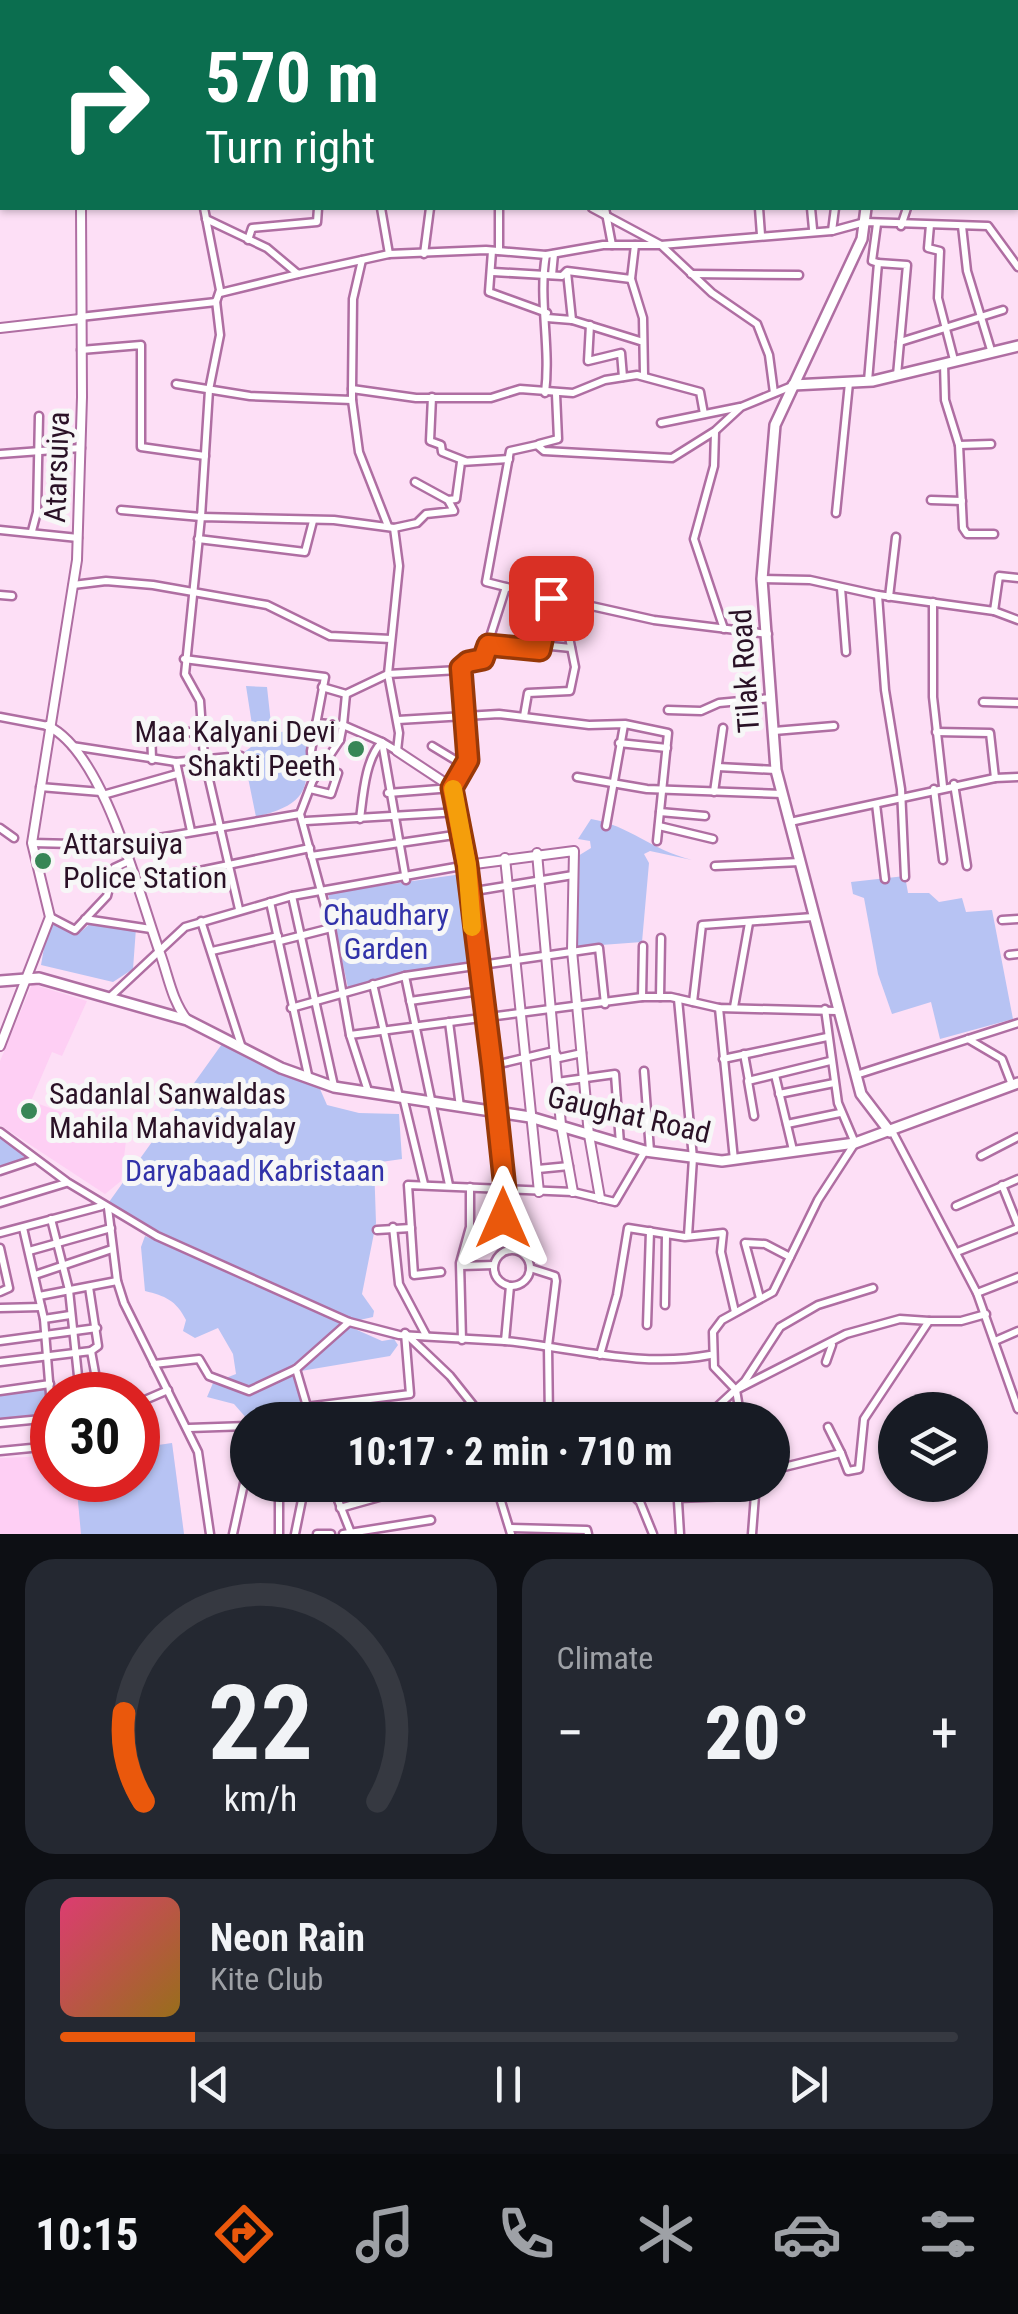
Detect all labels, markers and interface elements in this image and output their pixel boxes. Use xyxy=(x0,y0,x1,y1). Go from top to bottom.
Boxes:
text: 570 m xyxy=(205,37,379,119)
icon: right xyxy=(40,40,170,170)
text: Turn right xyxy=(205,121,375,174)
street label: Atarsuiya xyxy=(37,411,76,523)
pin xyxy=(509,556,594,641)
icon: arrive xyxy=(524,571,579,626)
street label: Tilak Road xyxy=(723,608,766,734)
place label: Maa Kalyani Devi Shakti Peeth xyxy=(134,714,336,783)
marker: Maa Kalyani Devi Shakti Peeth xyxy=(345,738,367,760)
place label: Attarsuiya Police Station xyxy=(63,826,227,895)
marker: Attarsuiya Police Station xyxy=(32,850,54,872)
park label: Chaudhary Garden xyxy=(323,897,449,966)
place label: Sadanlal Sanwaldas Mahila Mahavidyalay xyxy=(49,1076,296,1145)
street label: Gaughat Road xyxy=(544,1079,714,1150)
marker: Sadanlal Sanwaldas Mahila Mahavidyalay xyxy=(18,1100,40,1122)
park label: Daryabaad Kabristaan xyxy=(125,1153,385,1188)
position arrow xyxy=(451,1166,555,1270)
speed limit sign: 30 xyxy=(30,1372,160,1502)
map controls xyxy=(878,1392,988,1502)
button: layers xyxy=(878,1392,988,1502)
text: 10:17 · 2 min · 710 m xyxy=(348,1430,672,1474)
text: Climate xyxy=(557,1639,653,1677)
text: 22 xyxy=(208,1663,313,1784)
text: 20° xyxy=(704,1689,810,1777)
text: − xyxy=(557,1701,584,1765)
text: + xyxy=(931,1701,958,1765)
text: km/h xyxy=(224,1778,298,1820)
text: Neon Rain xyxy=(210,1916,365,1960)
text: Kite Club xyxy=(210,1960,323,1998)
icon: previous xyxy=(182,2057,237,2112)
icon: pause xyxy=(481,2057,536,2112)
icon: next xyxy=(781,2057,836,2112)
icon: directions xyxy=(209,2199,279,2269)
icon: music xyxy=(350,2199,420,2269)
icon: phone xyxy=(491,2199,561,2269)
icon: climate xyxy=(631,2199,701,2269)
icon: car xyxy=(772,2199,842,2269)
icon: filters xyxy=(913,2199,983,2269)
text: 10:15 xyxy=(35,2208,139,2261)

